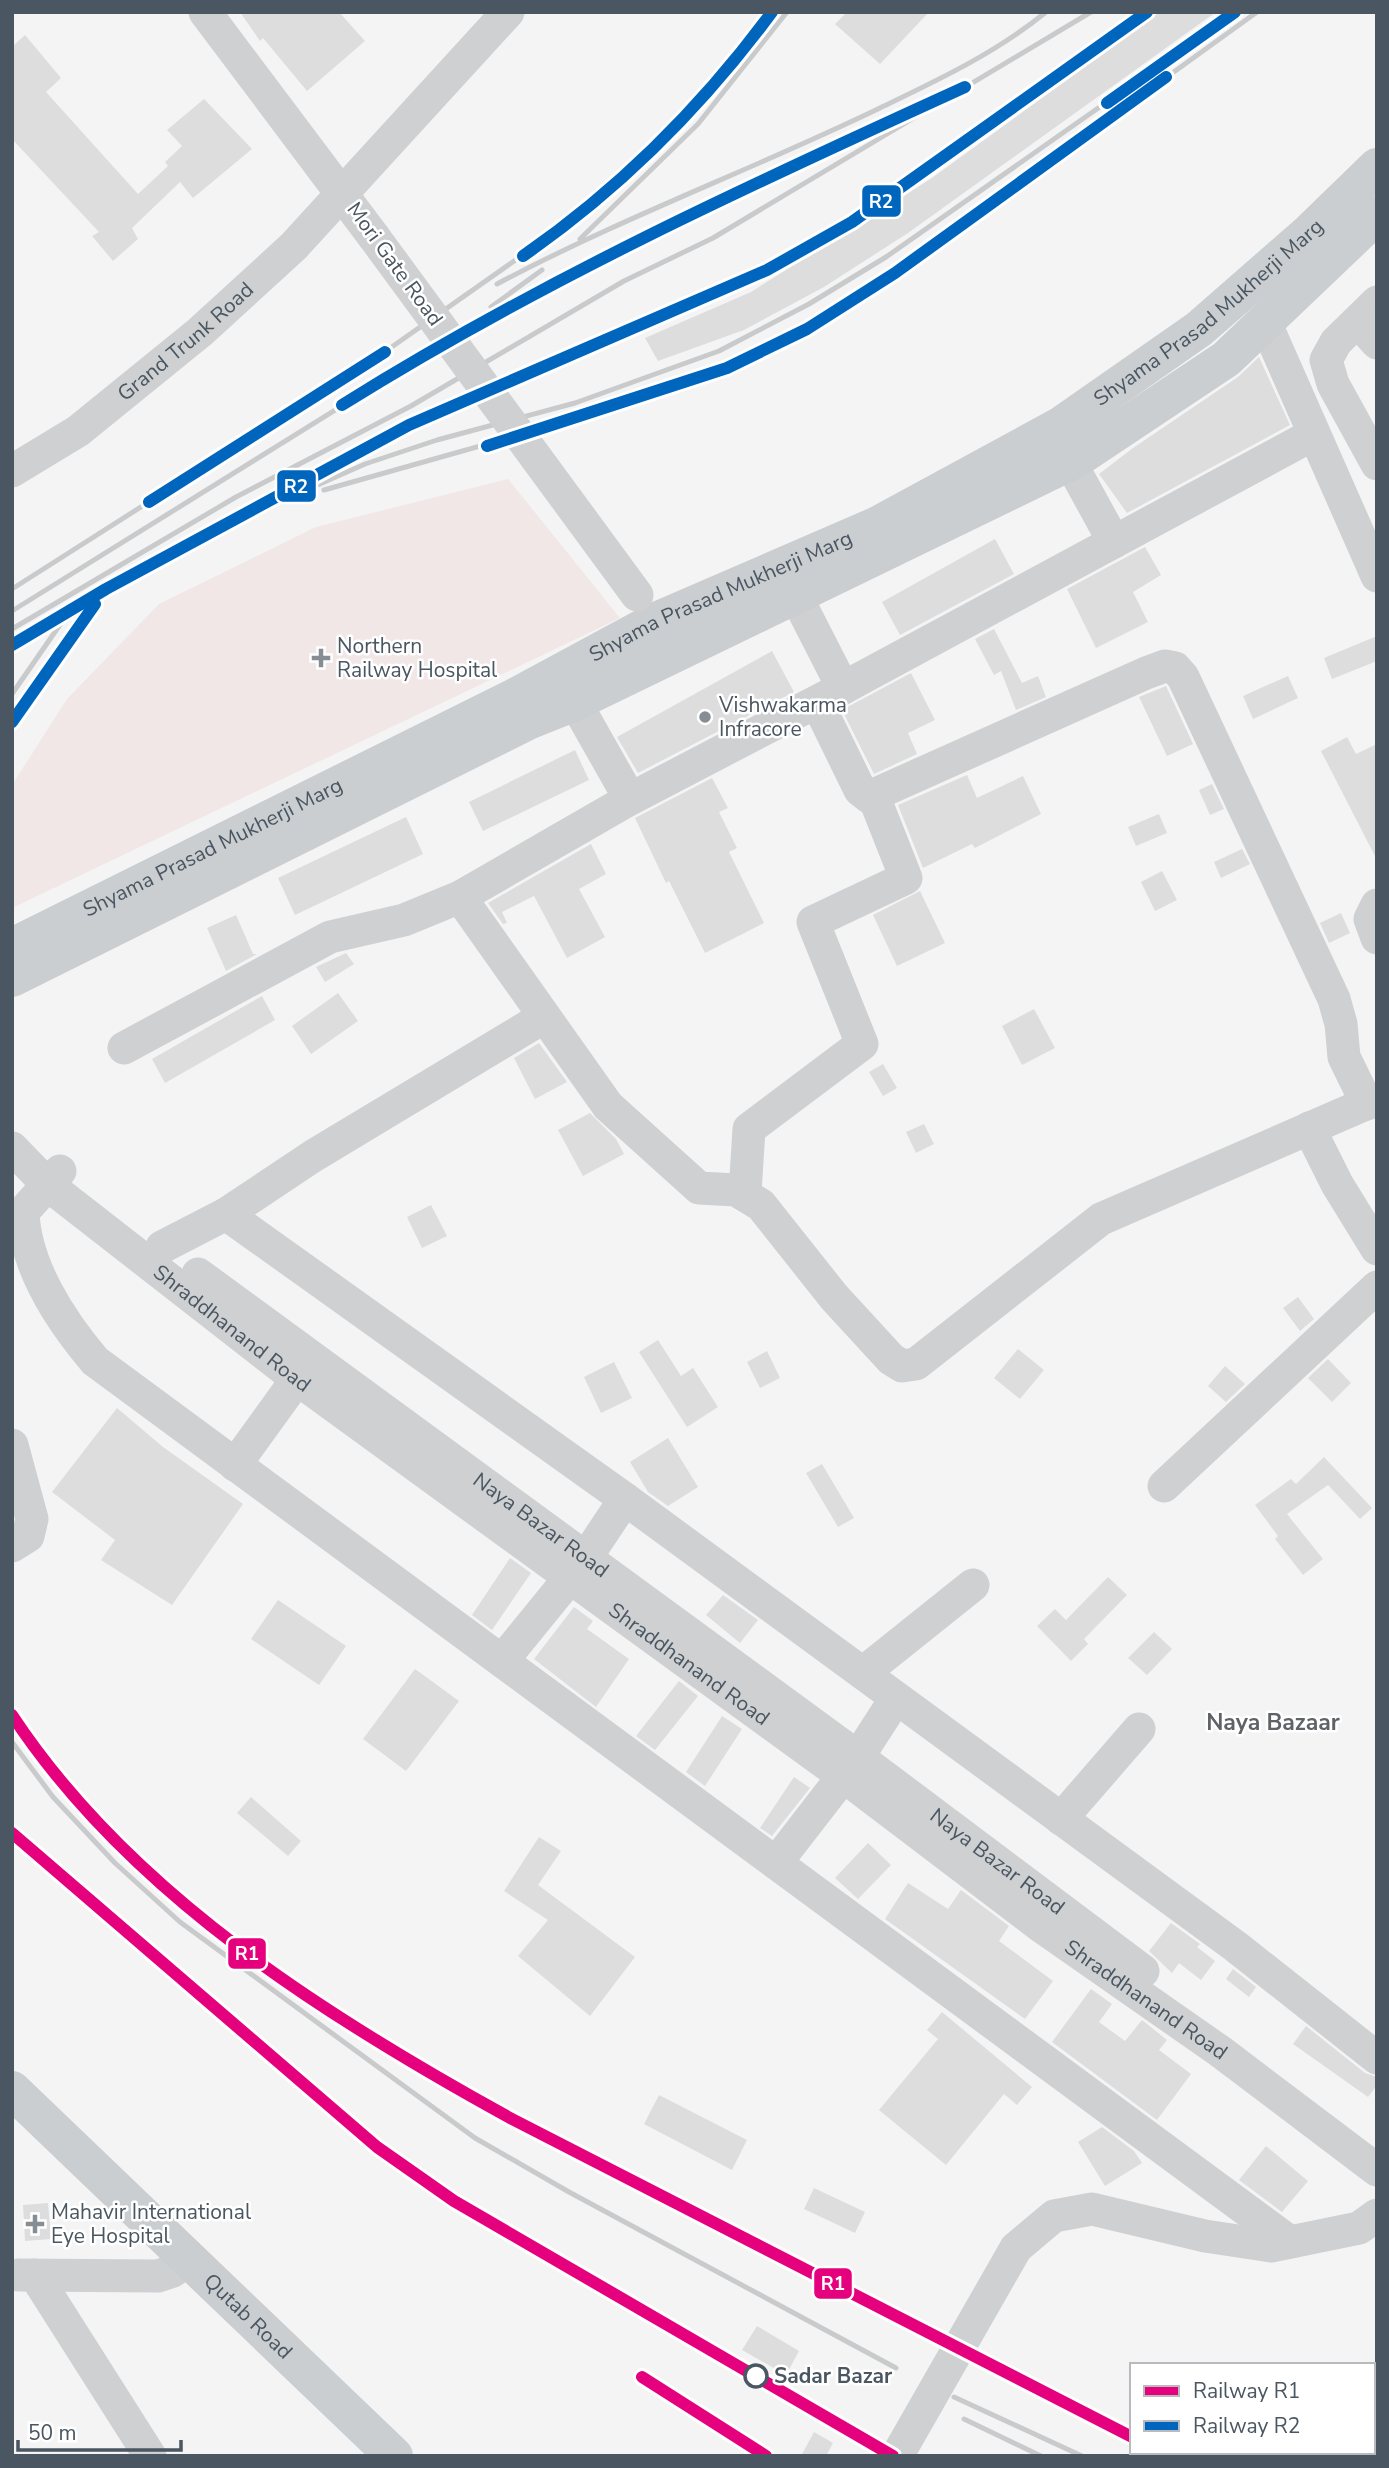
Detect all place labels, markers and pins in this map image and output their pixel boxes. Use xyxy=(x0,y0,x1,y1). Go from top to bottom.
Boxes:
place label: Northern Railway Hospital xyxy=(337,632,498,684)
marker: Northern Railway Hospital xyxy=(311,648,331,668)
place label: Vishwakarma Infracore xyxy=(718,691,847,743)
marker: Vishwakarma Infracore xyxy=(697,709,713,725)
place label: Mahavir International Eye Hospital xyxy=(51,2198,252,2250)
marker: Mahavir International Eye Hospital xyxy=(25,2214,45,2234)
place label: Sadar Bazar xyxy=(774,2362,893,2390)
marker: Sadar Bazar xyxy=(744,2364,768,2388)

